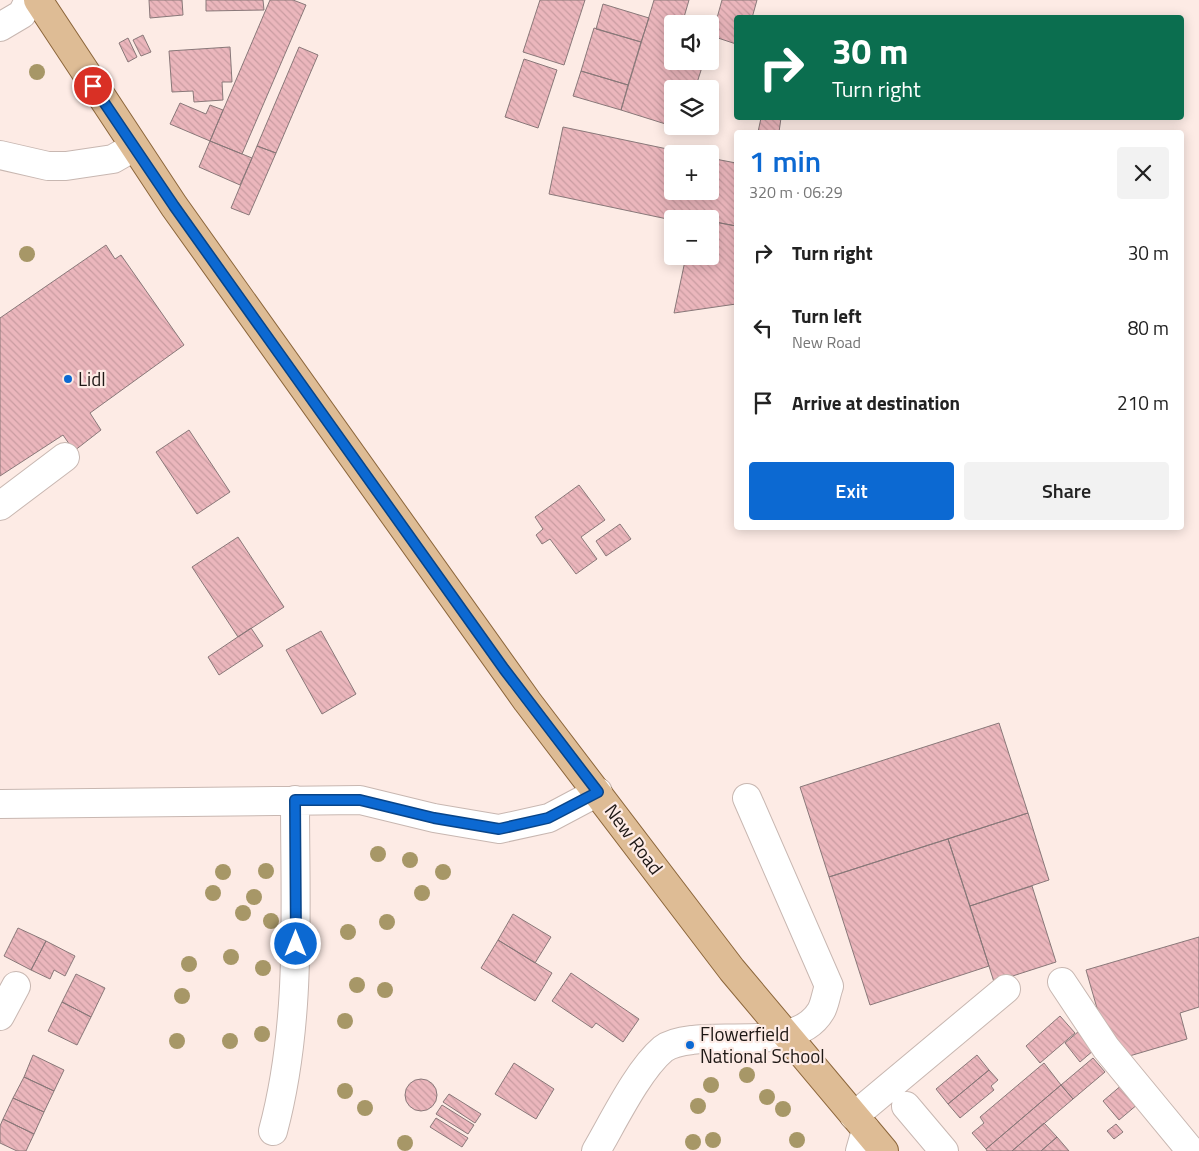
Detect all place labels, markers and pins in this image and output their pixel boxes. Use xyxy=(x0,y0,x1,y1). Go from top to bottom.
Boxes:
pin xyxy=(72,65,114,107)
place label: Lidl xyxy=(78,364,106,393)
marker: Lidl xyxy=(62,373,74,385)
place label: Flowerfield National School xyxy=(700,1019,825,1070)
marker: Flowerfield National School xyxy=(684,1039,696,1051)

